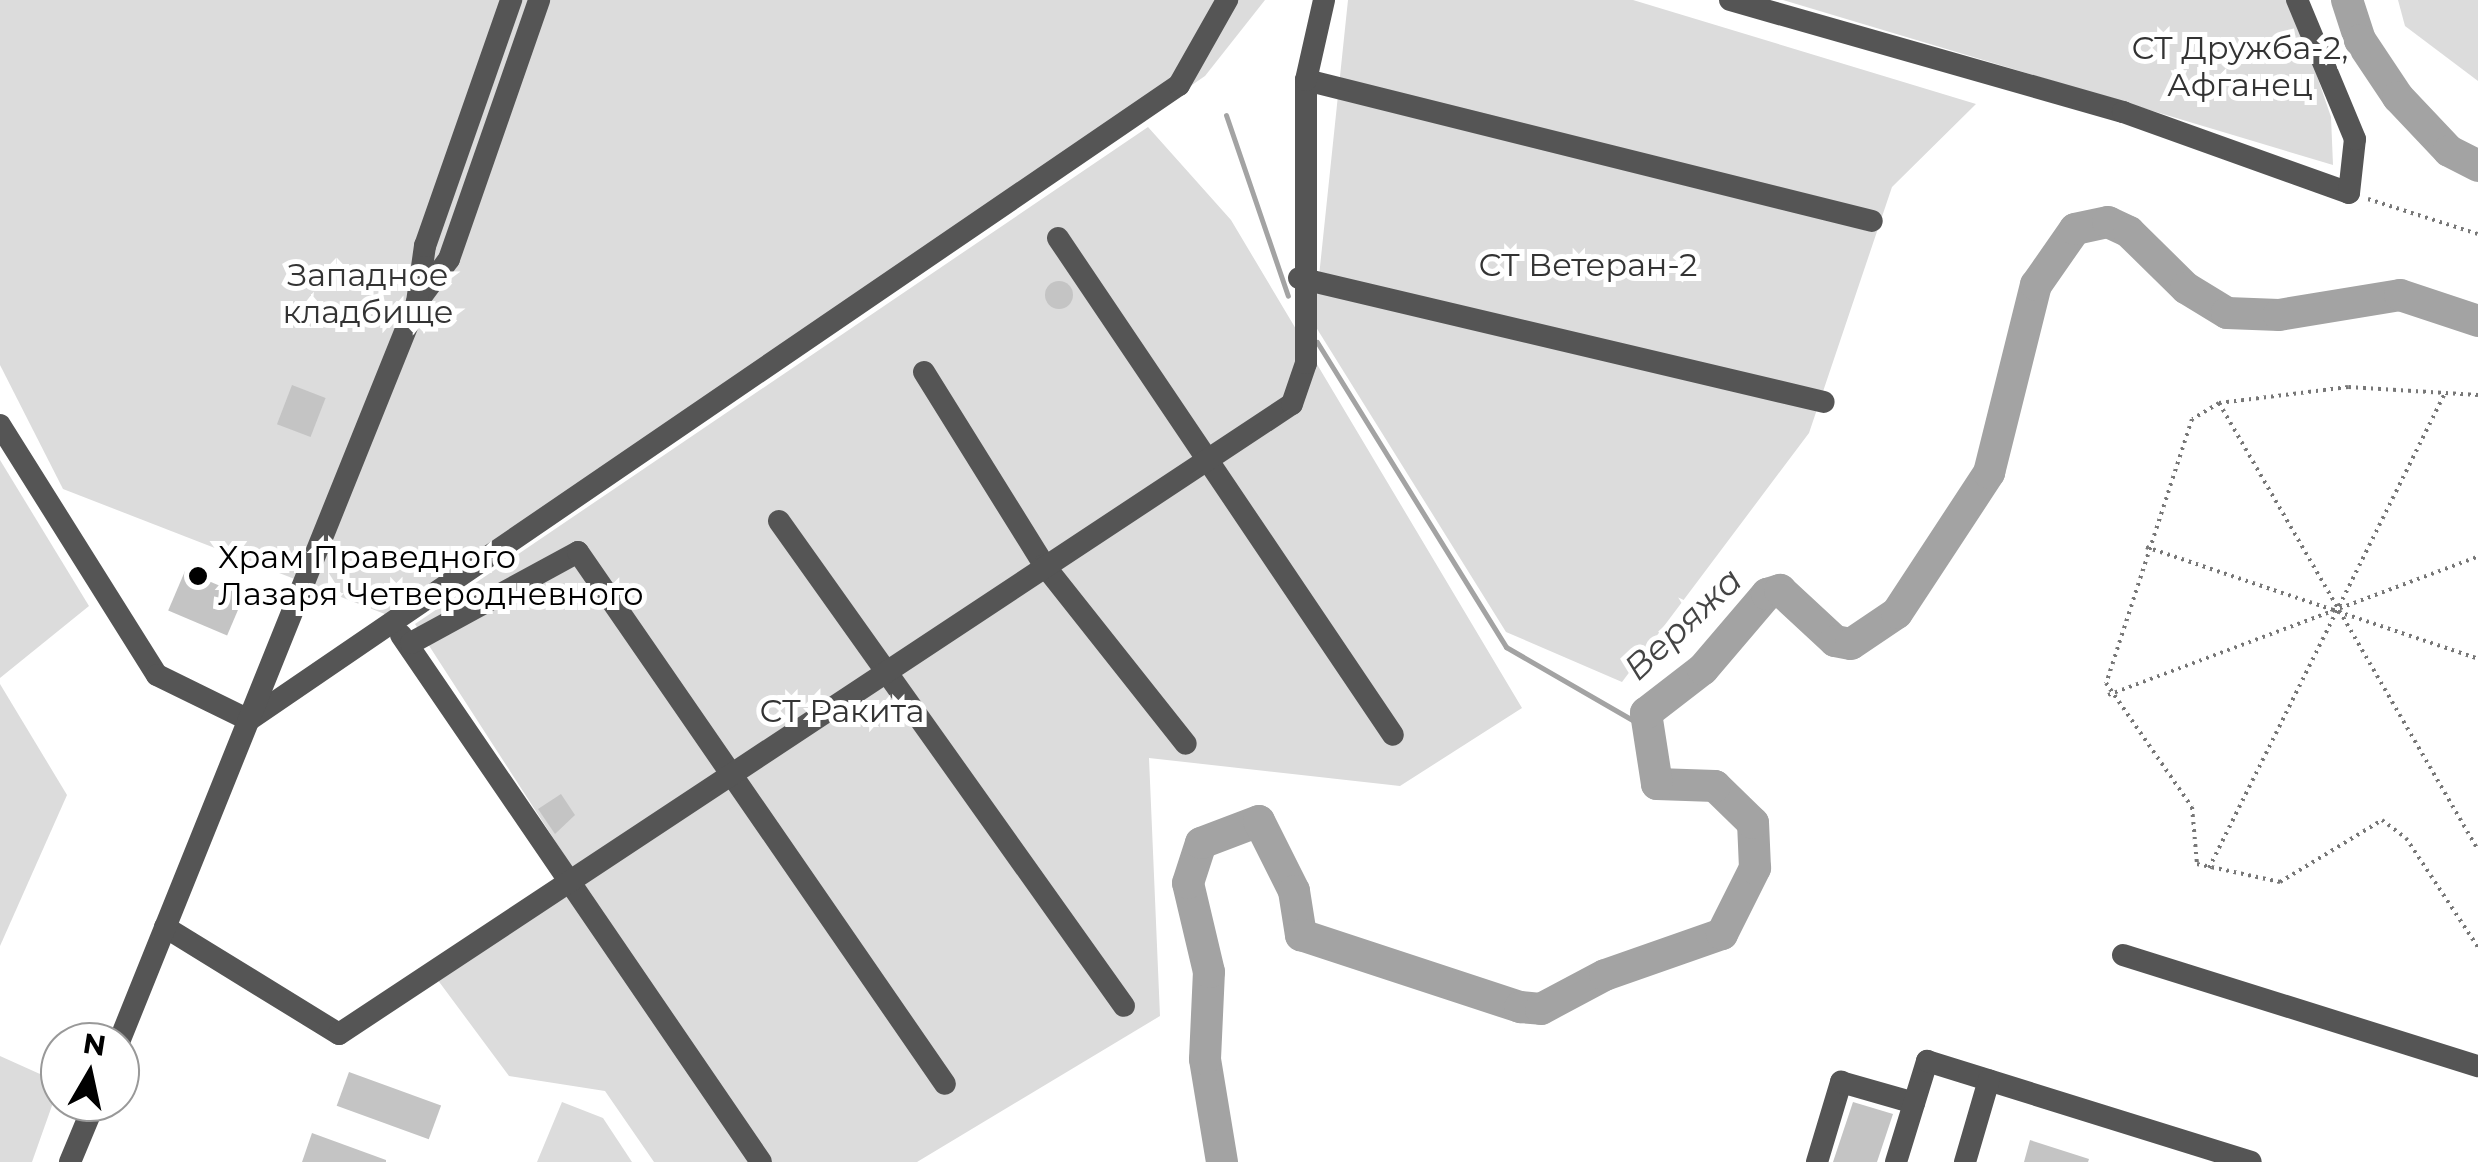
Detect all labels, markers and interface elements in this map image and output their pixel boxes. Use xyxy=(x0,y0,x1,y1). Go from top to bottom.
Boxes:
park label: СТ Дружба-2, Афганец xyxy=(2132,30,2348,105)
park label: СТ Ветеран-2 xyxy=(1479,246,1697,284)
park label: Западное кладбище xyxy=(283,257,453,332)
place label: Храм Праведного Лазаря Четверодневного xyxy=(218,539,644,614)
water label: Веряжа xyxy=(1615,559,1751,689)
marker: Храм Праведного Лазаря Четверодневного xyxy=(187,565,209,587)
park label: СТ Ракита xyxy=(760,692,924,730)
north arrow xyxy=(40,1022,140,1122)
text: N xyxy=(81,1026,108,1063)

